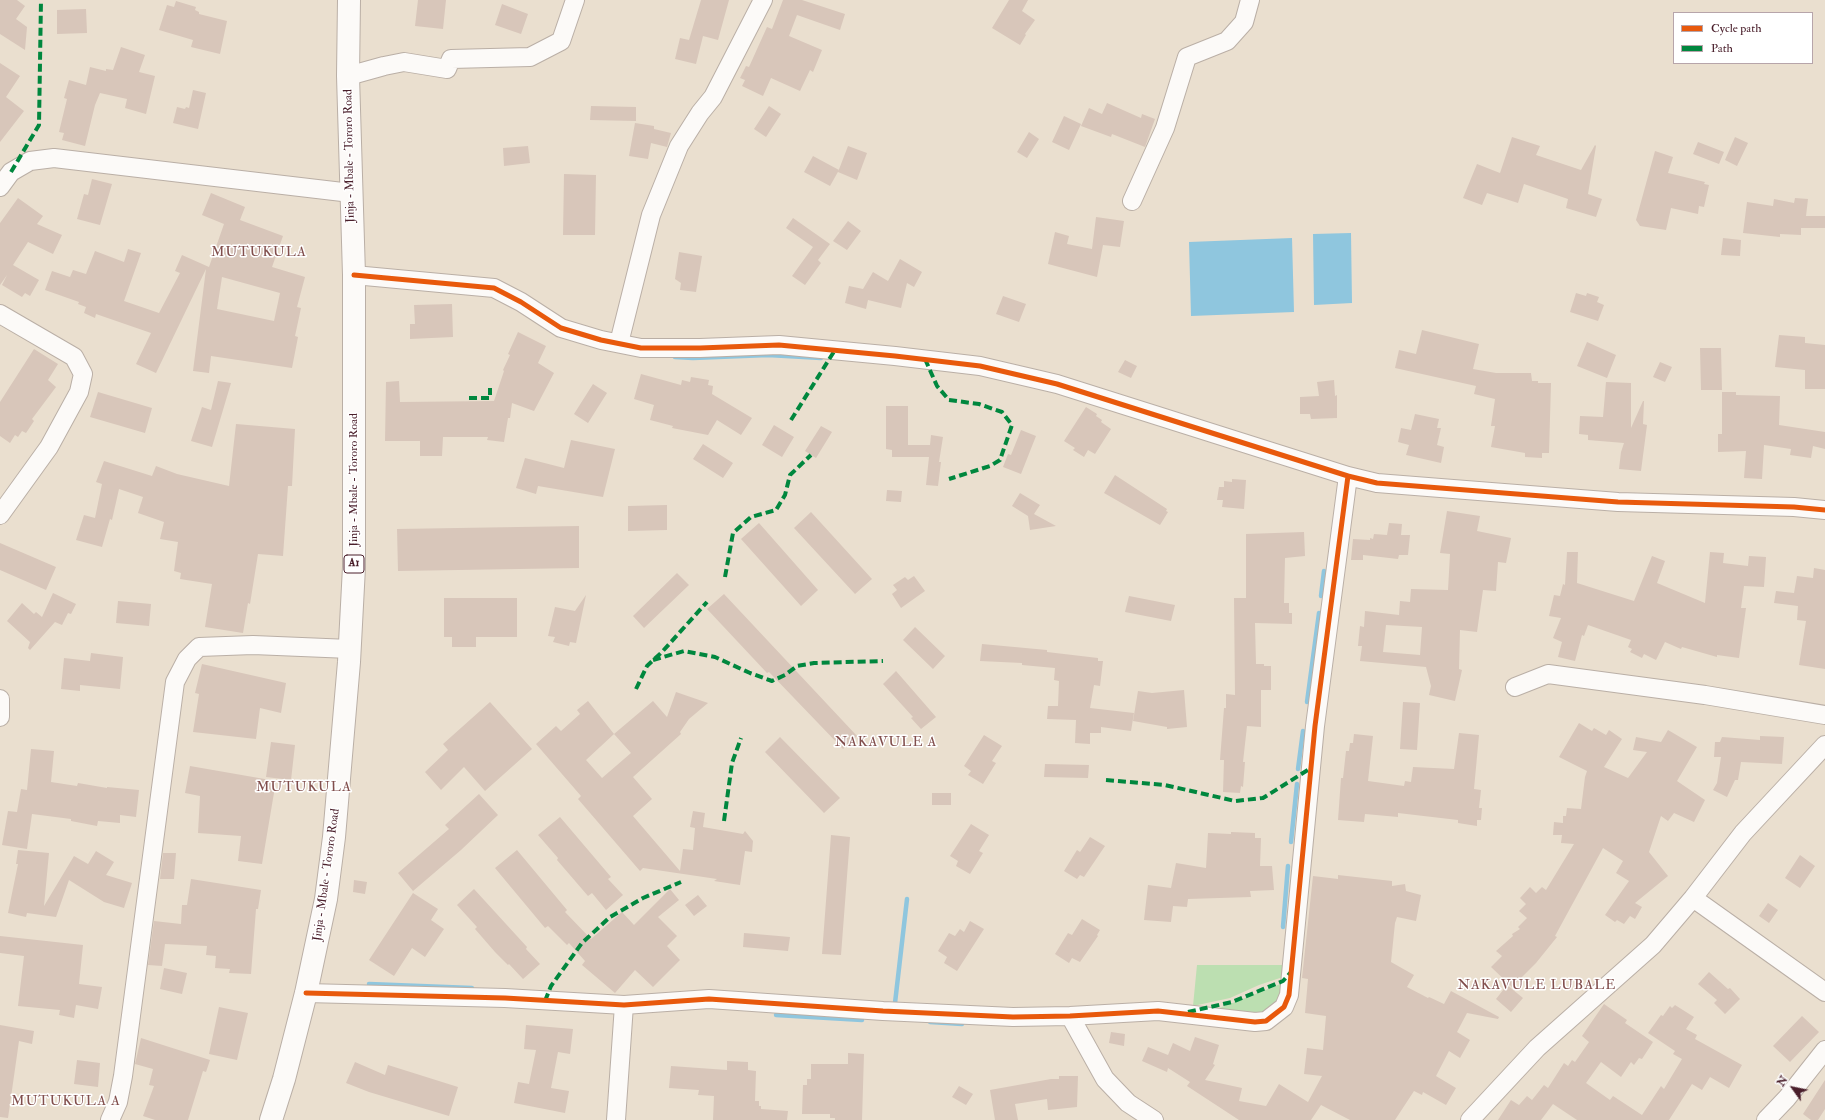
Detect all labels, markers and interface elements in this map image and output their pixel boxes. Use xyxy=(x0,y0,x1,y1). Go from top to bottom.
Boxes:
legend xyxy=(1673,12,1813,64)
text: Cycle path xyxy=(1711,21,1761,36)
text: Path xyxy=(1711,41,1733,56)
street label: Jinja - Mbale - Tororo Road xyxy=(342,89,358,223)
district label: MUTUKULA xyxy=(211,245,307,261)
street label: Jinja - Mbale - Tororo Road xyxy=(347,413,361,547)
road number: A1 xyxy=(344,555,364,573)
district label: NAKAVULE A xyxy=(835,735,937,751)
district label: MUTUKULA xyxy=(256,780,352,796)
street label: Jinja - Mbale - Tororo Road xyxy=(311,808,343,942)
district label: NAKAVULE LUBALE xyxy=(1458,978,1616,994)
north arrow xyxy=(1773,1068,1813,1108)
text: N xyxy=(1774,1074,1791,1089)
district label: MUTUKULA A xyxy=(11,1094,121,1110)

